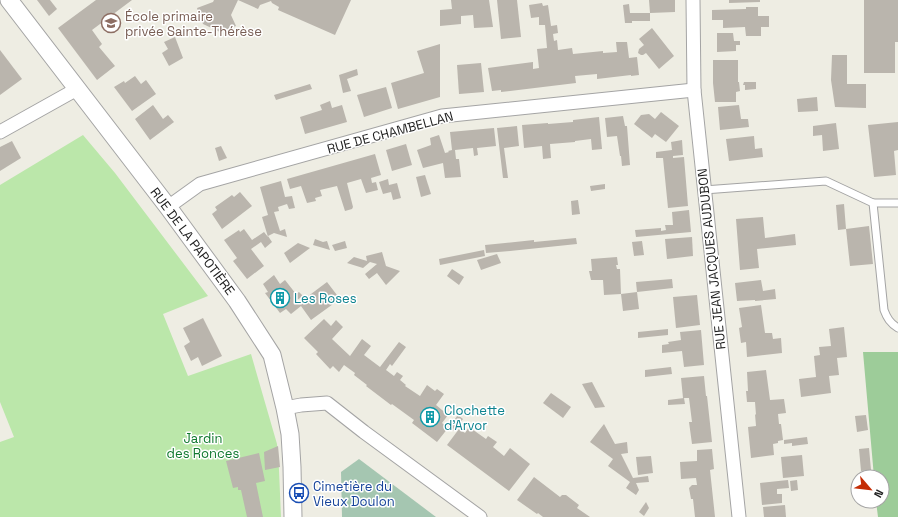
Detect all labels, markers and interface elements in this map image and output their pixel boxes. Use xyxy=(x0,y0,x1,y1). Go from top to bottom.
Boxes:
place label: École primaire privée Sainte-Thérèse xyxy=(125,8,262,40)
school or university icon: École primaire privée Sainte-Thérèse xyxy=(100,12,122,34)
street label: RUE DE CHAMBELLAN xyxy=(325,107,455,158)
street label: RUE JEAN JACQUES AUDUBON xyxy=(694,167,729,350)
street label: RUE DE LA PAPOTIÈRE xyxy=(147,184,239,298)
building icon: Les Roses xyxy=(269,287,291,309)
place label: Les Roses xyxy=(294,290,357,307)
place label: Clochette d'Arvor xyxy=(444,402,505,434)
building icon: Clochette d'Arvor xyxy=(419,406,441,428)
park label: Jardin des Ronces xyxy=(167,430,240,462)
north arrow xyxy=(850,469,890,509)
place label: Cimetière du Vieux Doulon xyxy=(313,478,395,510)
bus stop icon: Cimetière du Vieux Doulon xyxy=(288,482,310,504)
text: N xyxy=(871,487,887,500)

